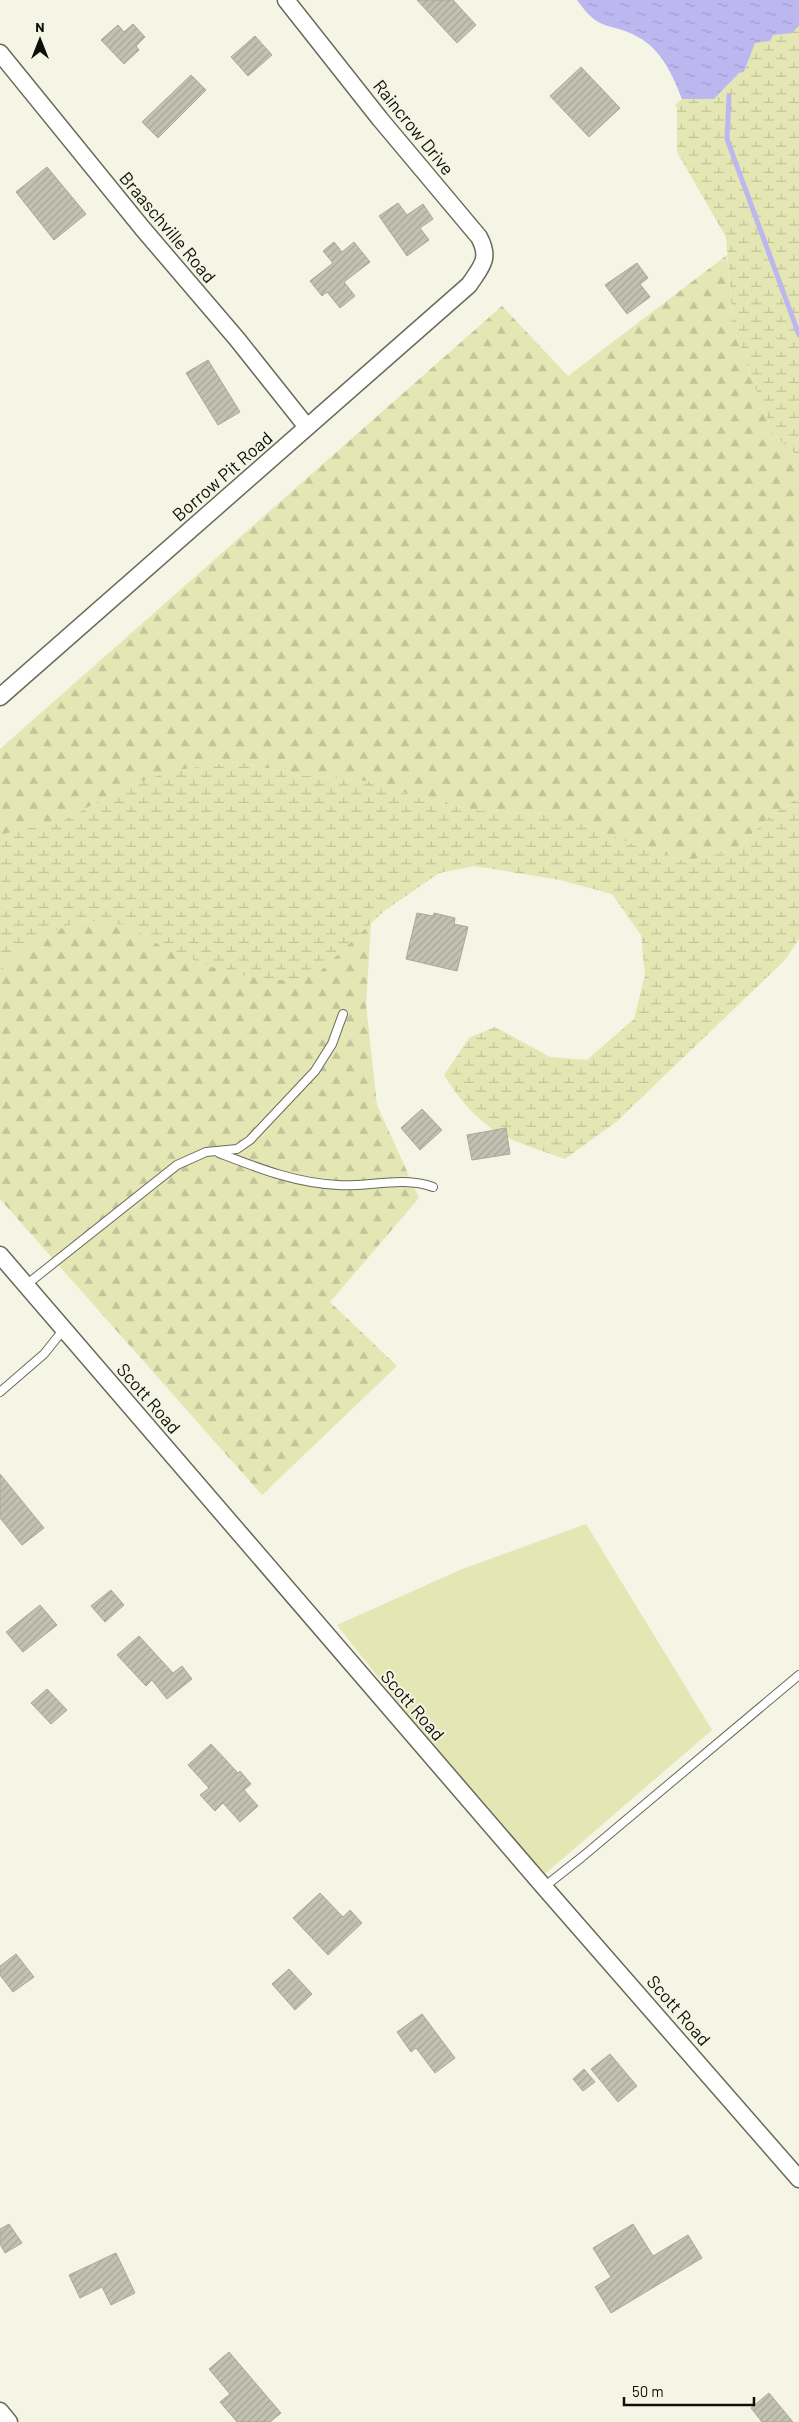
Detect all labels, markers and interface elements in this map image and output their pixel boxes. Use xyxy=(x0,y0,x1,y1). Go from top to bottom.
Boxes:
north arrow xyxy=(15,15,65,65)
text: N xyxy=(35,18,45,35)
street label: Raincrow Drive xyxy=(369,75,459,179)
street label: Braaschville Road xyxy=(115,167,221,287)
street label: Borrow Pit Road xyxy=(167,427,277,525)
street label: Scott Road xyxy=(112,1358,186,1438)
street label: Scott Road xyxy=(376,1665,450,1745)
street label: Scott Road xyxy=(642,1970,716,2050)
scale bar xyxy=(624,2374,754,2406)
text: 50 m xyxy=(632,2382,664,2400)

